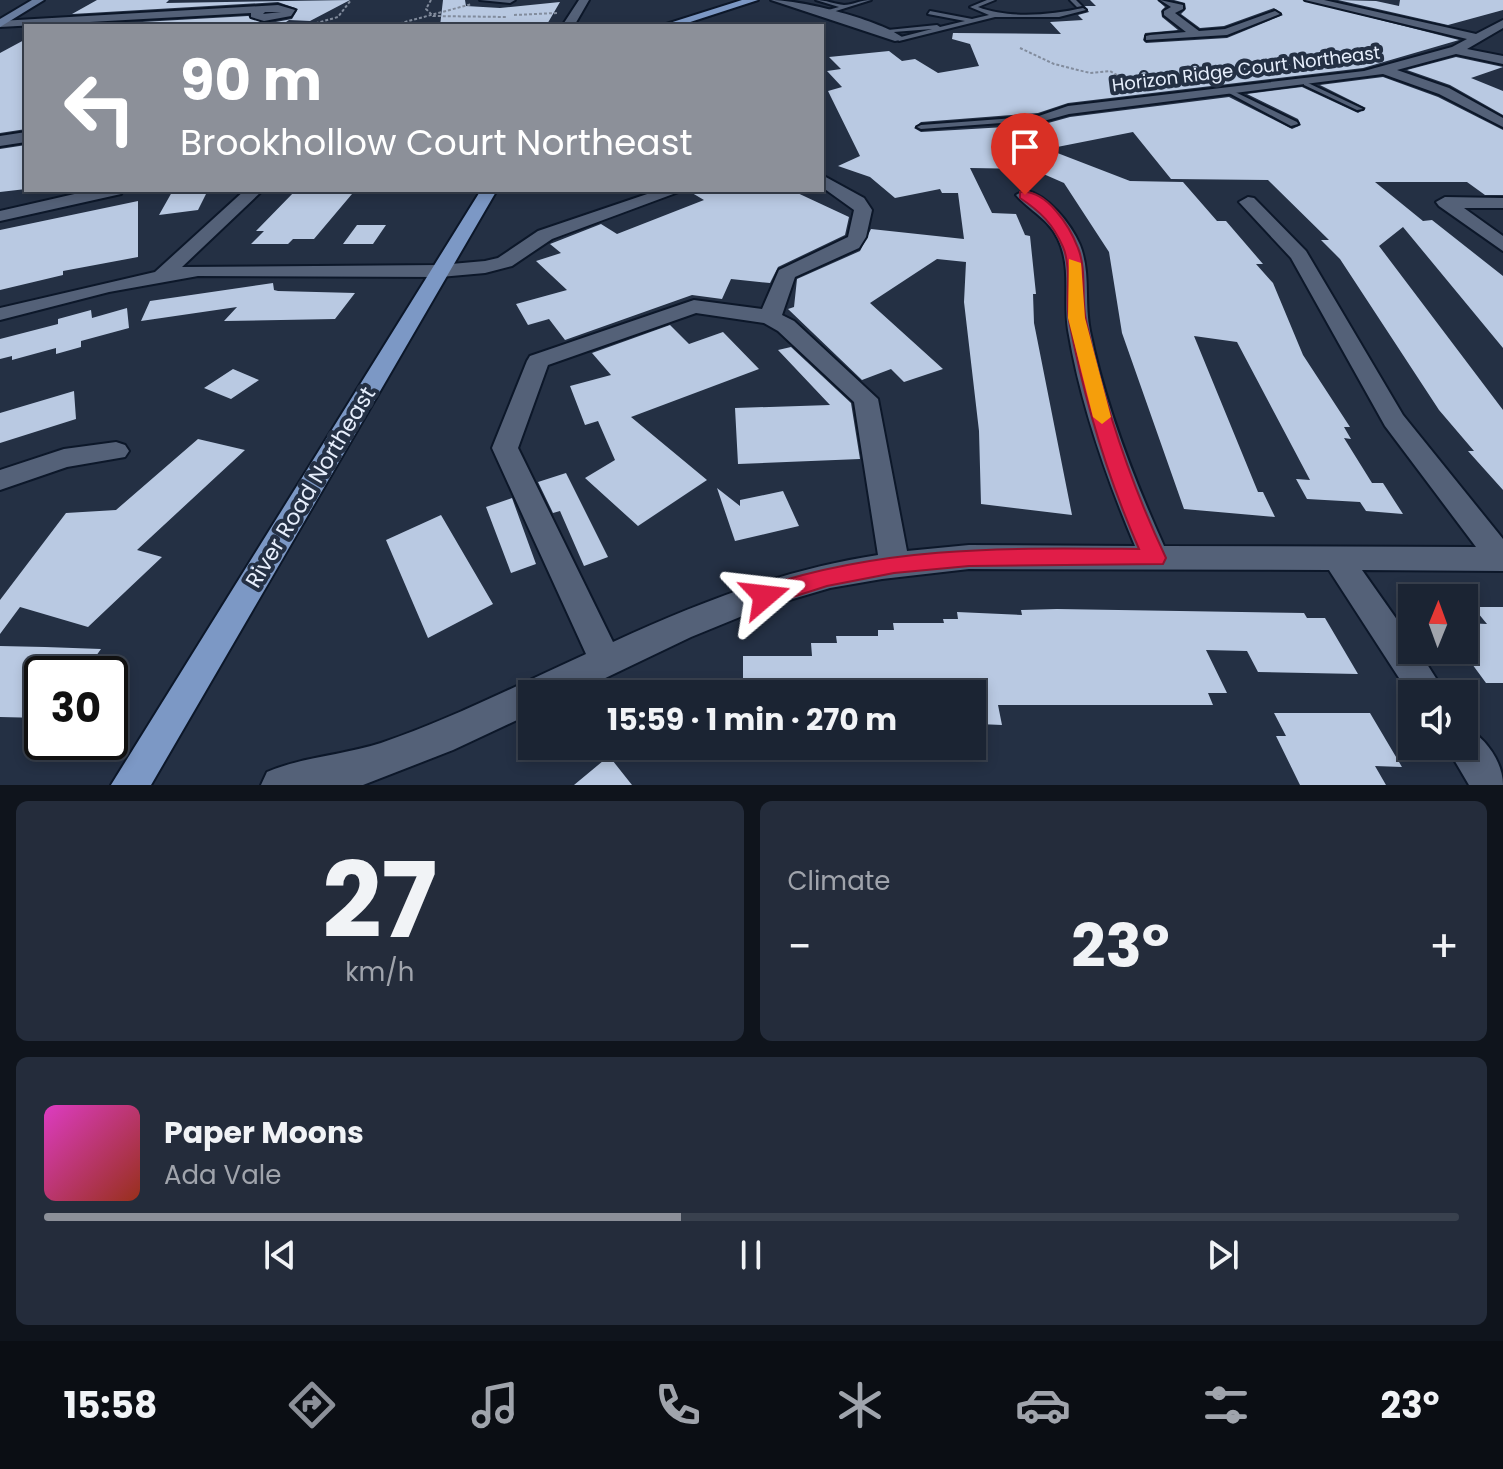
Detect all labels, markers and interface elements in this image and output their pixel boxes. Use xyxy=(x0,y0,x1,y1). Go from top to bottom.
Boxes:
street label: Horizon Ridge Court Northeast xyxy=(1110,40,1381,97)
text: 90 m xyxy=(180,41,322,120)
icon: left xyxy=(48,56,152,160)
pin xyxy=(991,113,1059,195)
text: Brookhollow Court Northeast xyxy=(180,117,693,168)
icon: arrive xyxy=(1003,125,1047,169)
street label: River Road Northeast xyxy=(238,381,383,594)
position arrow xyxy=(723,554,807,638)
north arrow xyxy=(1398,584,1478,664)
map controls xyxy=(1398,584,1478,760)
speed limit sign: 30 xyxy=(24,656,128,760)
button: sound xyxy=(1398,680,1478,760)
text: 15:59 · 1 min · 270 m xyxy=(607,698,897,741)
text: 27 xyxy=(322,828,437,973)
text: Climate xyxy=(788,863,890,899)
text: 23° xyxy=(1071,904,1170,988)
text: − xyxy=(788,916,812,977)
text: + xyxy=(1429,916,1459,977)
text: km/h xyxy=(345,954,414,990)
text: Paper Moons xyxy=(164,1111,364,1154)
text: Ada Vale xyxy=(164,1157,281,1193)
icon: previous xyxy=(258,1233,302,1277)
icon: pause xyxy=(729,1233,773,1277)
icon: next xyxy=(1201,1233,1245,1277)
icon: directions xyxy=(284,1377,340,1433)
icon: music xyxy=(467,1377,523,1433)
icon: phone xyxy=(650,1377,706,1433)
icon: climate xyxy=(832,1377,888,1433)
icon: car xyxy=(1015,1377,1071,1433)
icon: filters xyxy=(1198,1377,1254,1433)
text: 15:58 xyxy=(63,1380,157,1431)
text: 23° xyxy=(1381,1380,1440,1431)

